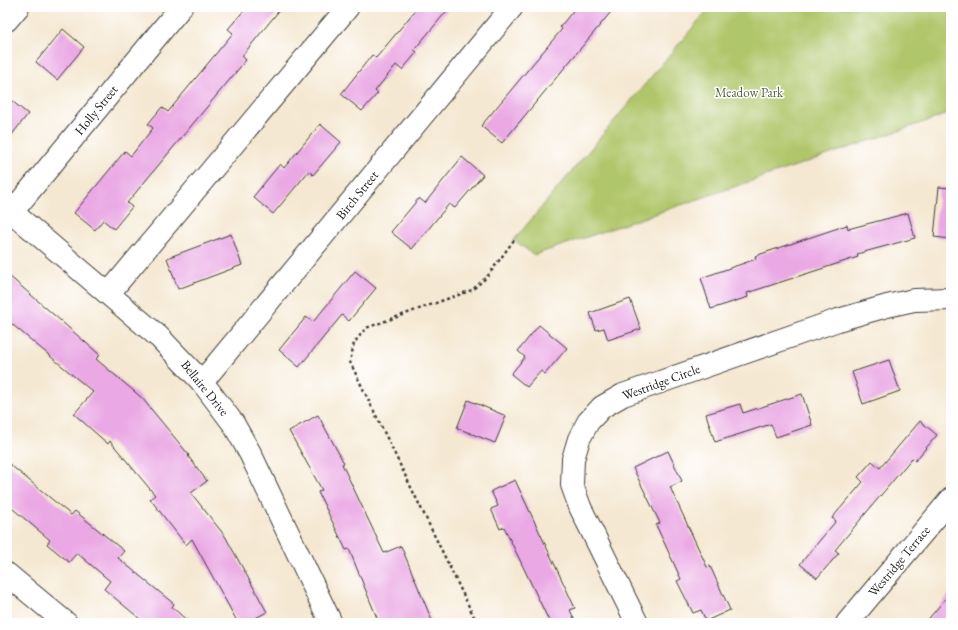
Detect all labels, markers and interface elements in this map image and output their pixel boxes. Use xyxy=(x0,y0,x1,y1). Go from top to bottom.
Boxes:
street label: Holly Street xyxy=(71,81,121,139)
park label: Meadow Park xyxy=(715,84,784,101)
street label: Birch Street xyxy=(332,167,382,223)
street label: Bellaire Drive xyxy=(177,357,233,419)
street label: Westridge Circle xyxy=(620,360,702,404)
street label: Westridge Terrace xyxy=(864,522,934,600)

